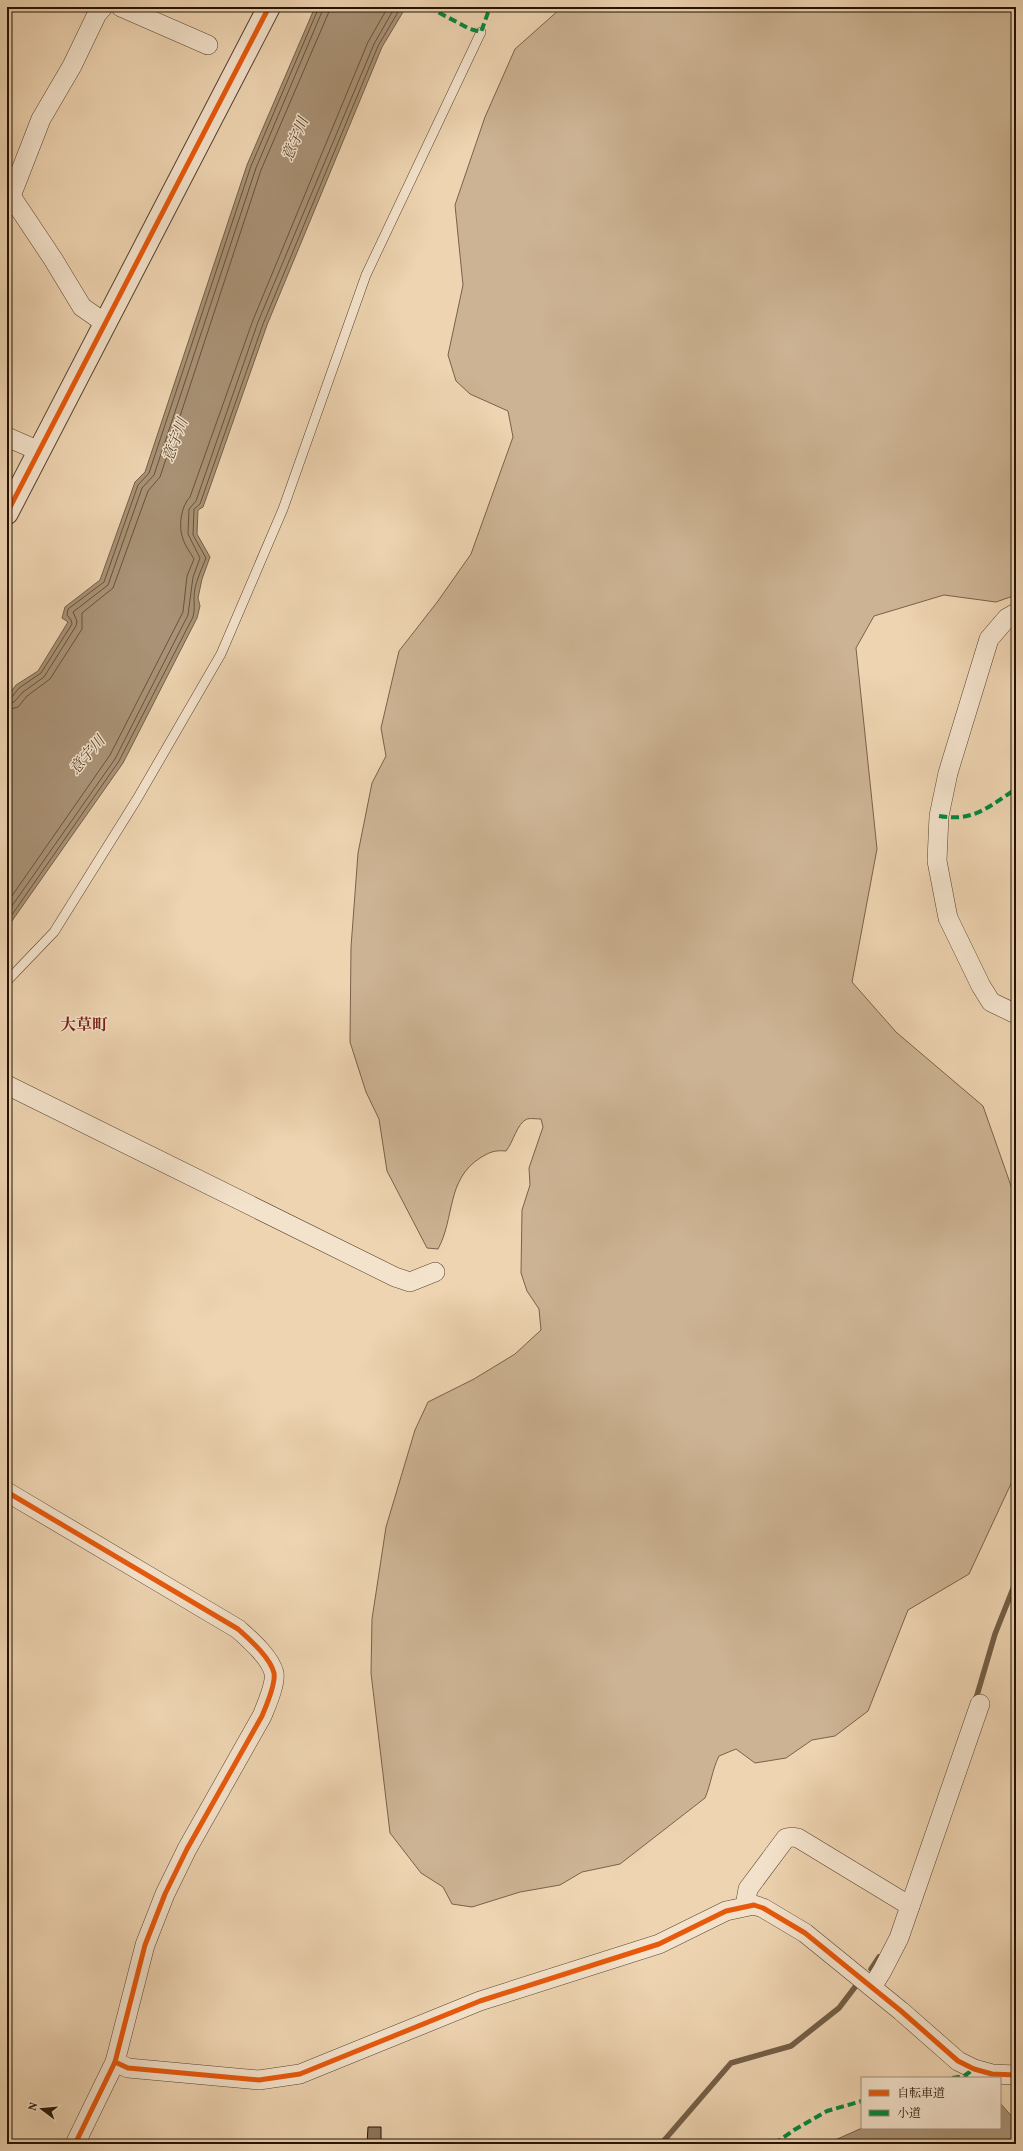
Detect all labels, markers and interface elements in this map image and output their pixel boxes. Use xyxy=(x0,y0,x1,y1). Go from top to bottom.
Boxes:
water label: 意宇川 xyxy=(278,113,316,164)
water label: 意宇川 xyxy=(159,414,195,465)
water label: 意宇川 xyxy=(65,731,112,780)
district label: 大草町 xyxy=(60,1015,108,1037)
legend xyxy=(861,2077,1001,2129)
text: 自転車道 xyxy=(897,2086,945,2102)
north arrow xyxy=(22,2089,62,2129)
text: N xyxy=(26,2101,42,2113)
text: 小道 xyxy=(897,2106,921,2122)

